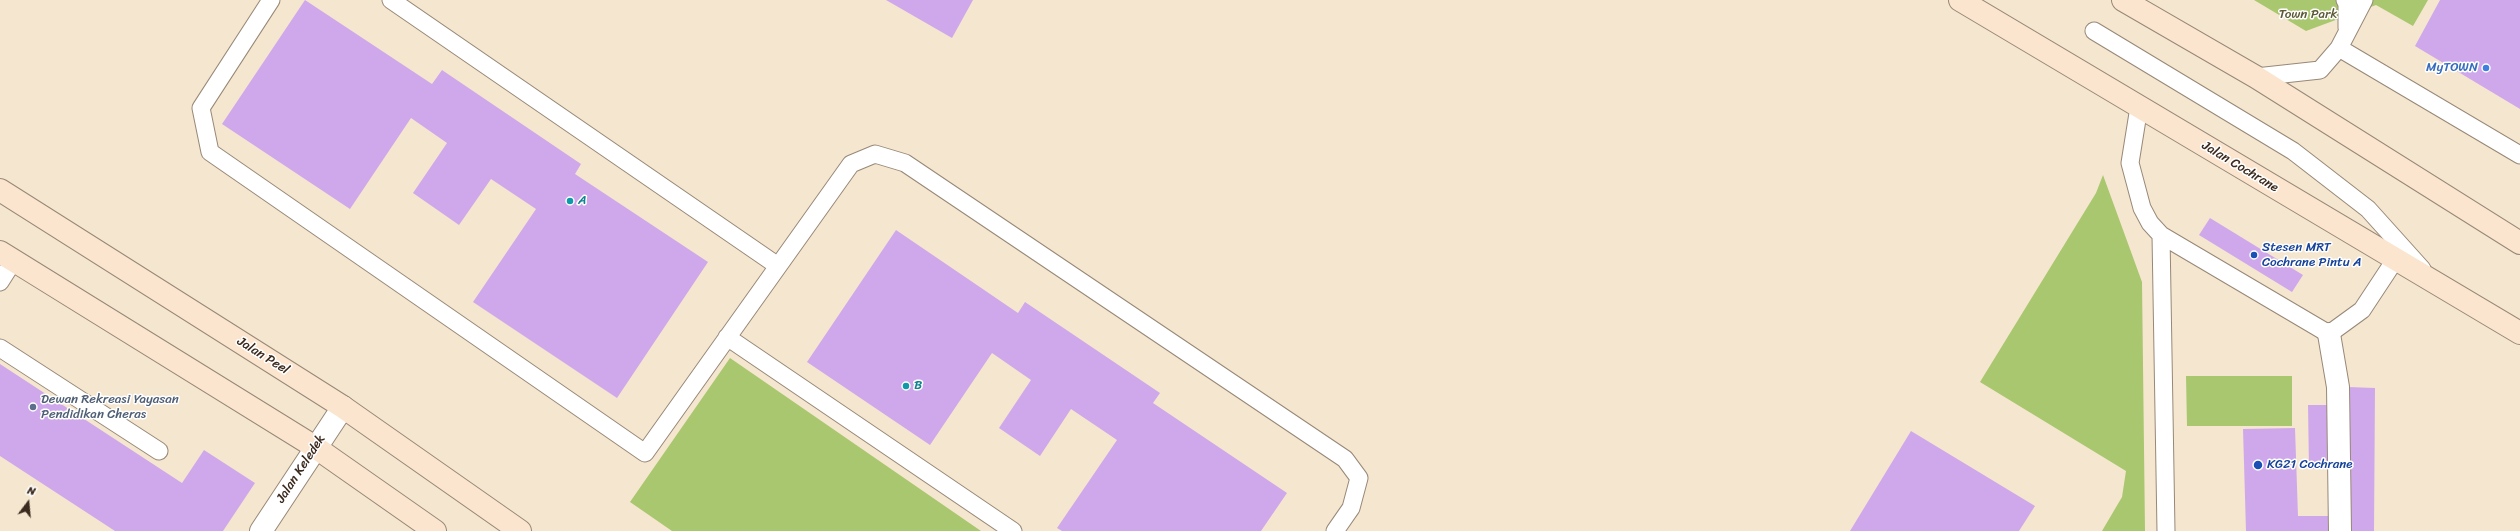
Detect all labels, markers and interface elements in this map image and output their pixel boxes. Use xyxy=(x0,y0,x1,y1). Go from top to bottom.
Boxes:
park label: Town Park xyxy=(2279,7,2337,23)
place label: MyTOWN xyxy=(2426,60,2478,76)
marker: MyTOWN xyxy=(2481,63,2491,73)
street label: Jalan Cochrane xyxy=(2199,138,2281,196)
place label: A xyxy=(578,193,587,209)
marker: A xyxy=(565,196,575,206)
place label: Stesen MRT Cochrane Pintu A xyxy=(2262,240,2362,271)
marker: Stesen MRT Cochrane Pintu A xyxy=(2249,250,2259,260)
street label: Jalan Peel xyxy=(234,334,292,378)
place label: B xyxy=(914,378,922,394)
marker: B xyxy=(901,381,911,391)
place label: Dewan Rekreasi Yayasan Pendidikan Cheras xyxy=(41,392,179,423)
marker: Dewan Rekreasi Yayasan Pendidikan Cheras xyxy=(28,402,38,412)
street label: Jalan Keledek xyxy=(273,432,329,506)
place label: KG21 Cochrane xyxy=(2267,457,2353,473)
marker: KG21 Cochrane xyxy=(2252,459,2264,471)
text: N xyxy=(25,481,38,501)
north arrow xyxy=(8,483,48,523)

